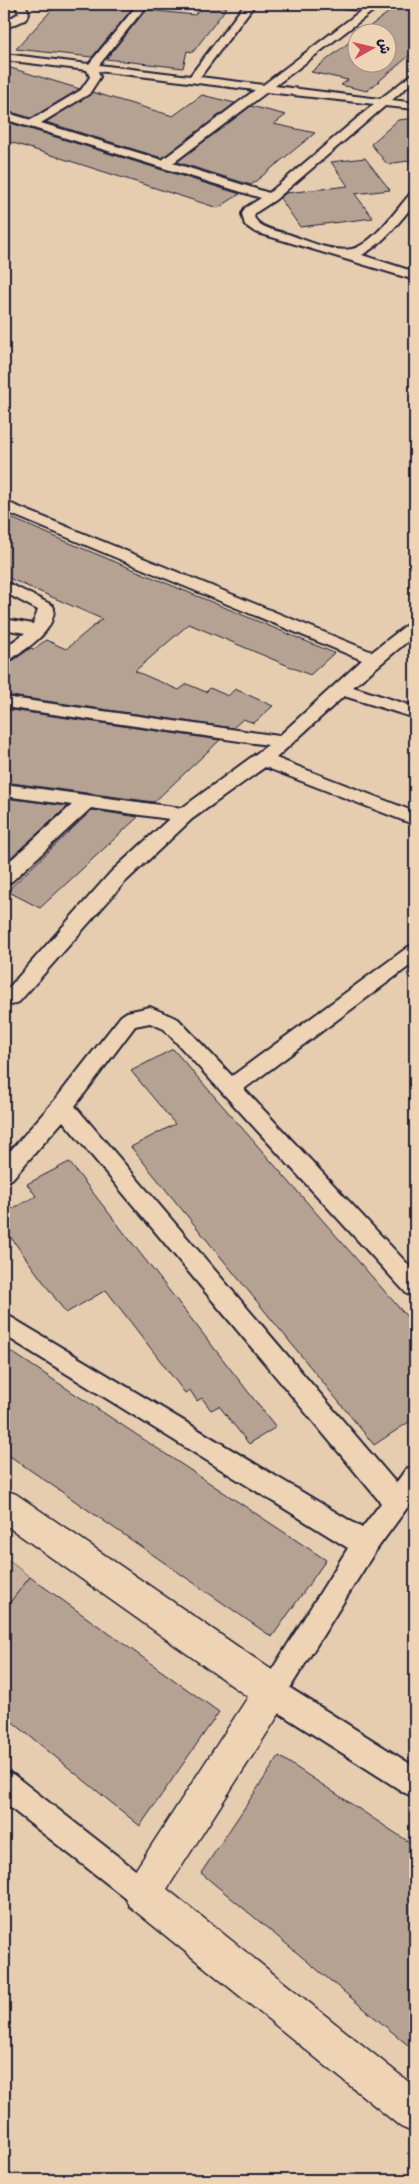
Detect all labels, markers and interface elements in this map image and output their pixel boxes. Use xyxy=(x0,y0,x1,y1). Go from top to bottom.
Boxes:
north arrow xyxy=(346,22,396,72)
text: ش xyxy=(375,37,394,55)

